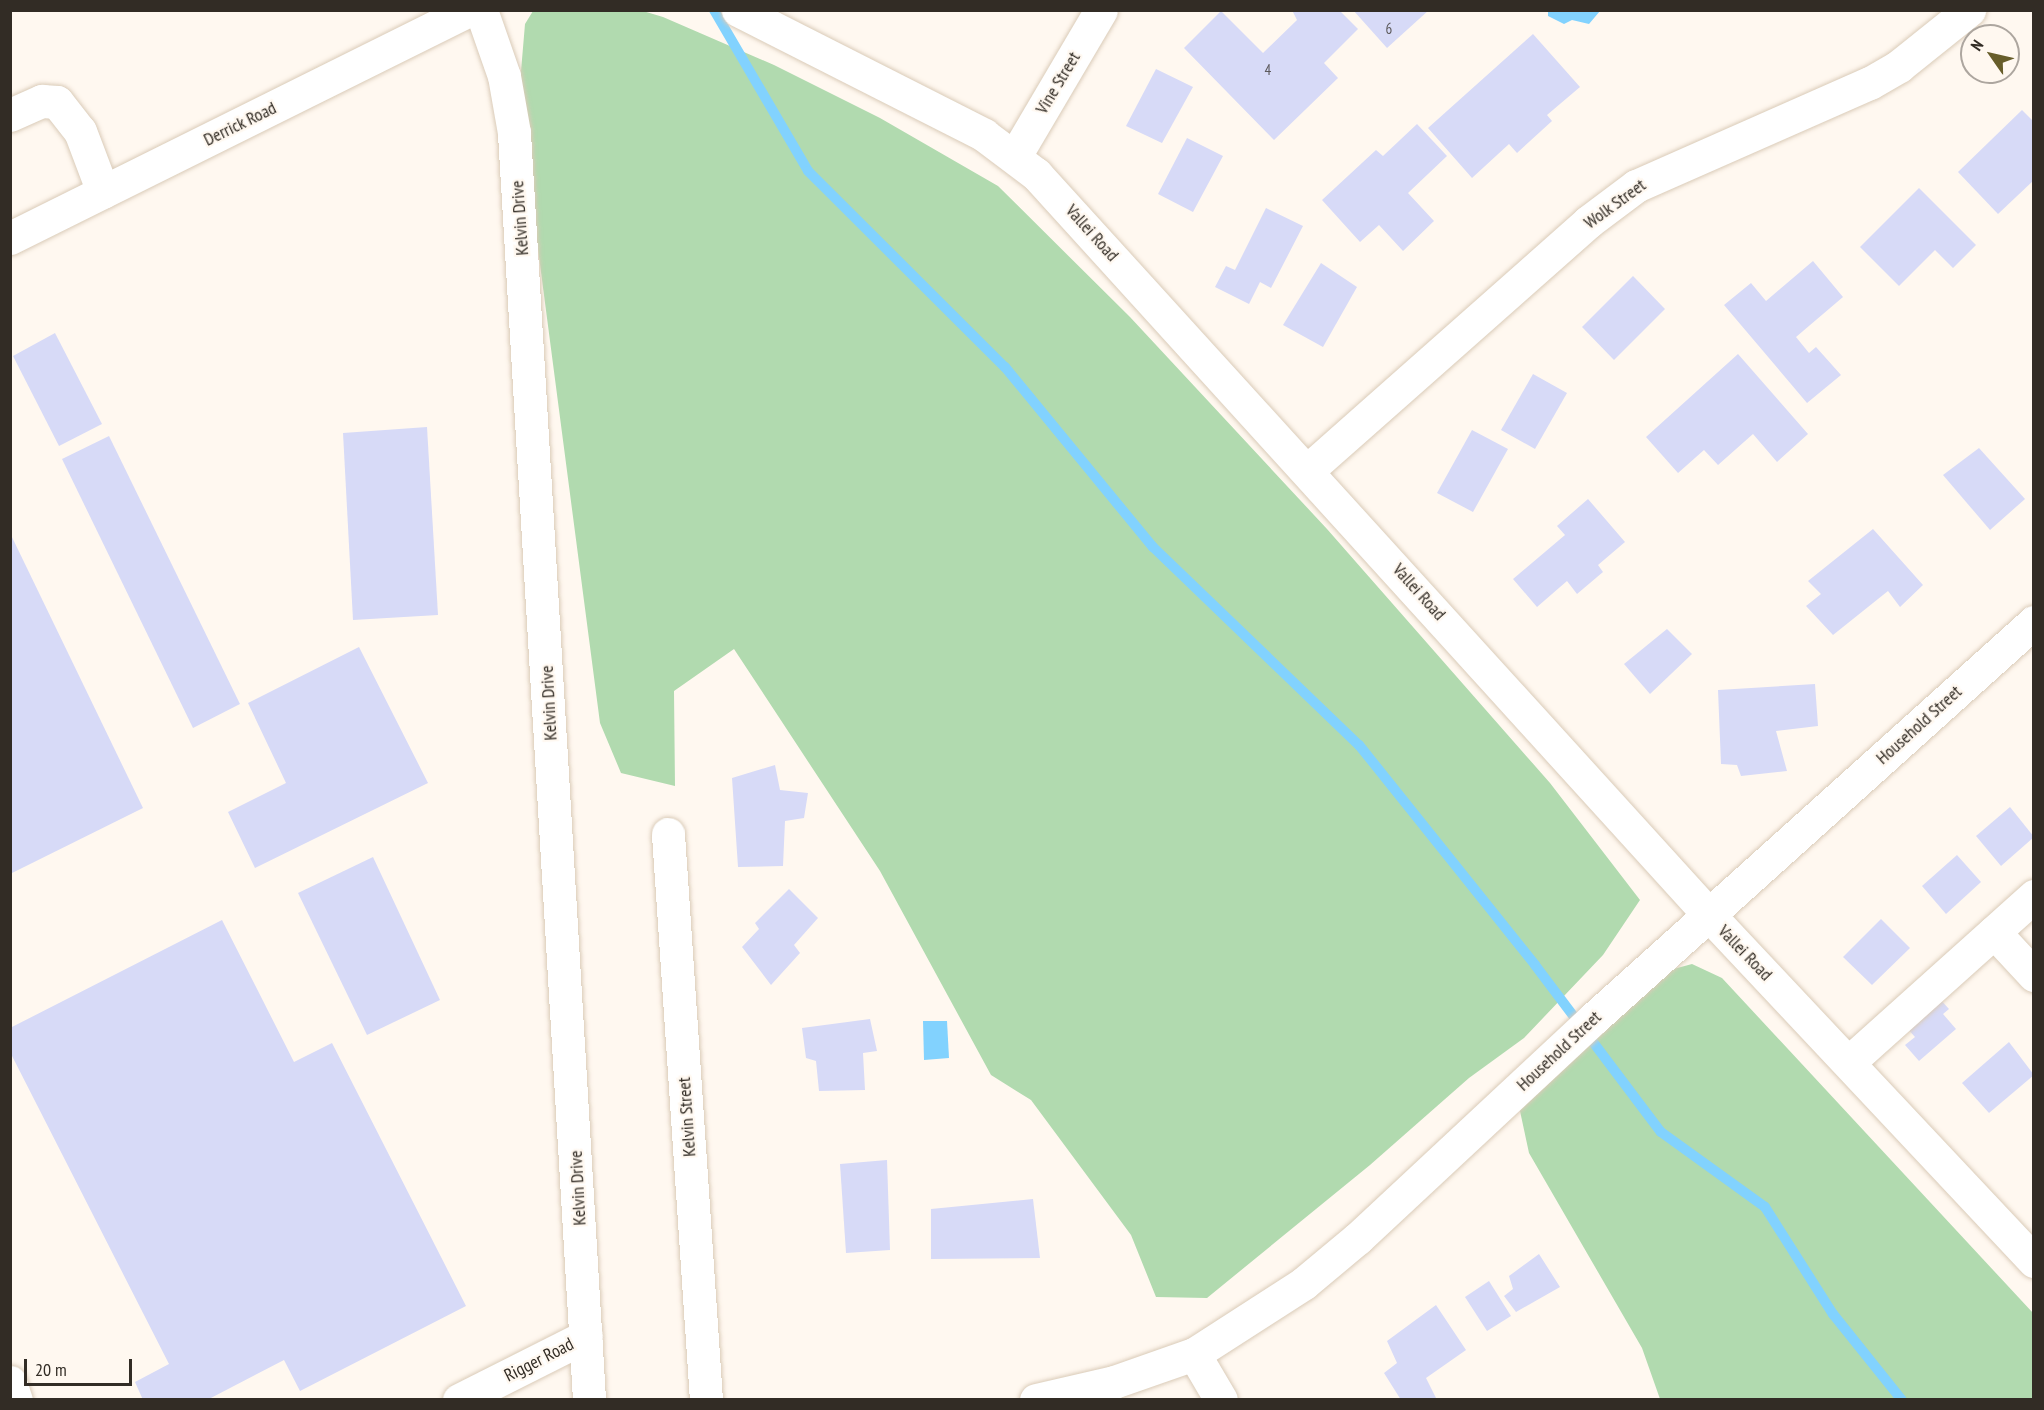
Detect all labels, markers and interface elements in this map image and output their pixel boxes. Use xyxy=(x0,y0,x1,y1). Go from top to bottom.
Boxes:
house number: 6 xyxy=(1386,20,1392,38)
north arrow xyxy=(1960,24,2020,84)
text: N xyxy=(1966,36,1987,54)
street label: Vine Street xyxy=(1031,48,1085,118)
house number: 4 xyxy=(1265,61,1271,79)
street label: Derrick Road xyxy=(200,97,280,151)
street label: Wolk Street xyxy=(1580,174,1650,234)
street label: Kelvin Drive xyxy=(507,180,533,256)
street label: Vallei Road xyxy=(1061,200,1123,266)
street label: Vallei Road xyxy=(1388,559,1450,625)
street label: Kelvin Drive xyxy=(536,665,562,741)
street label: Household Street xyxy=(1872,681,1966,769)
street label: Vallei Road xyxy=(1713,921,1777,985)
street label: Household Street xyxy=(1512,1006,1606,1096)
street label: Kelvin Street xyxy=(673,1077,701,1157)
street label: Kelvin Drive xyxy=(565,1150,591,1226)
street label: Rigger Road xyxy=(501,1333,577,1387)
scale bar xyxy=(27,1347,135,1385)
text: 20 m xyxy=(35,1358,67,1381)

